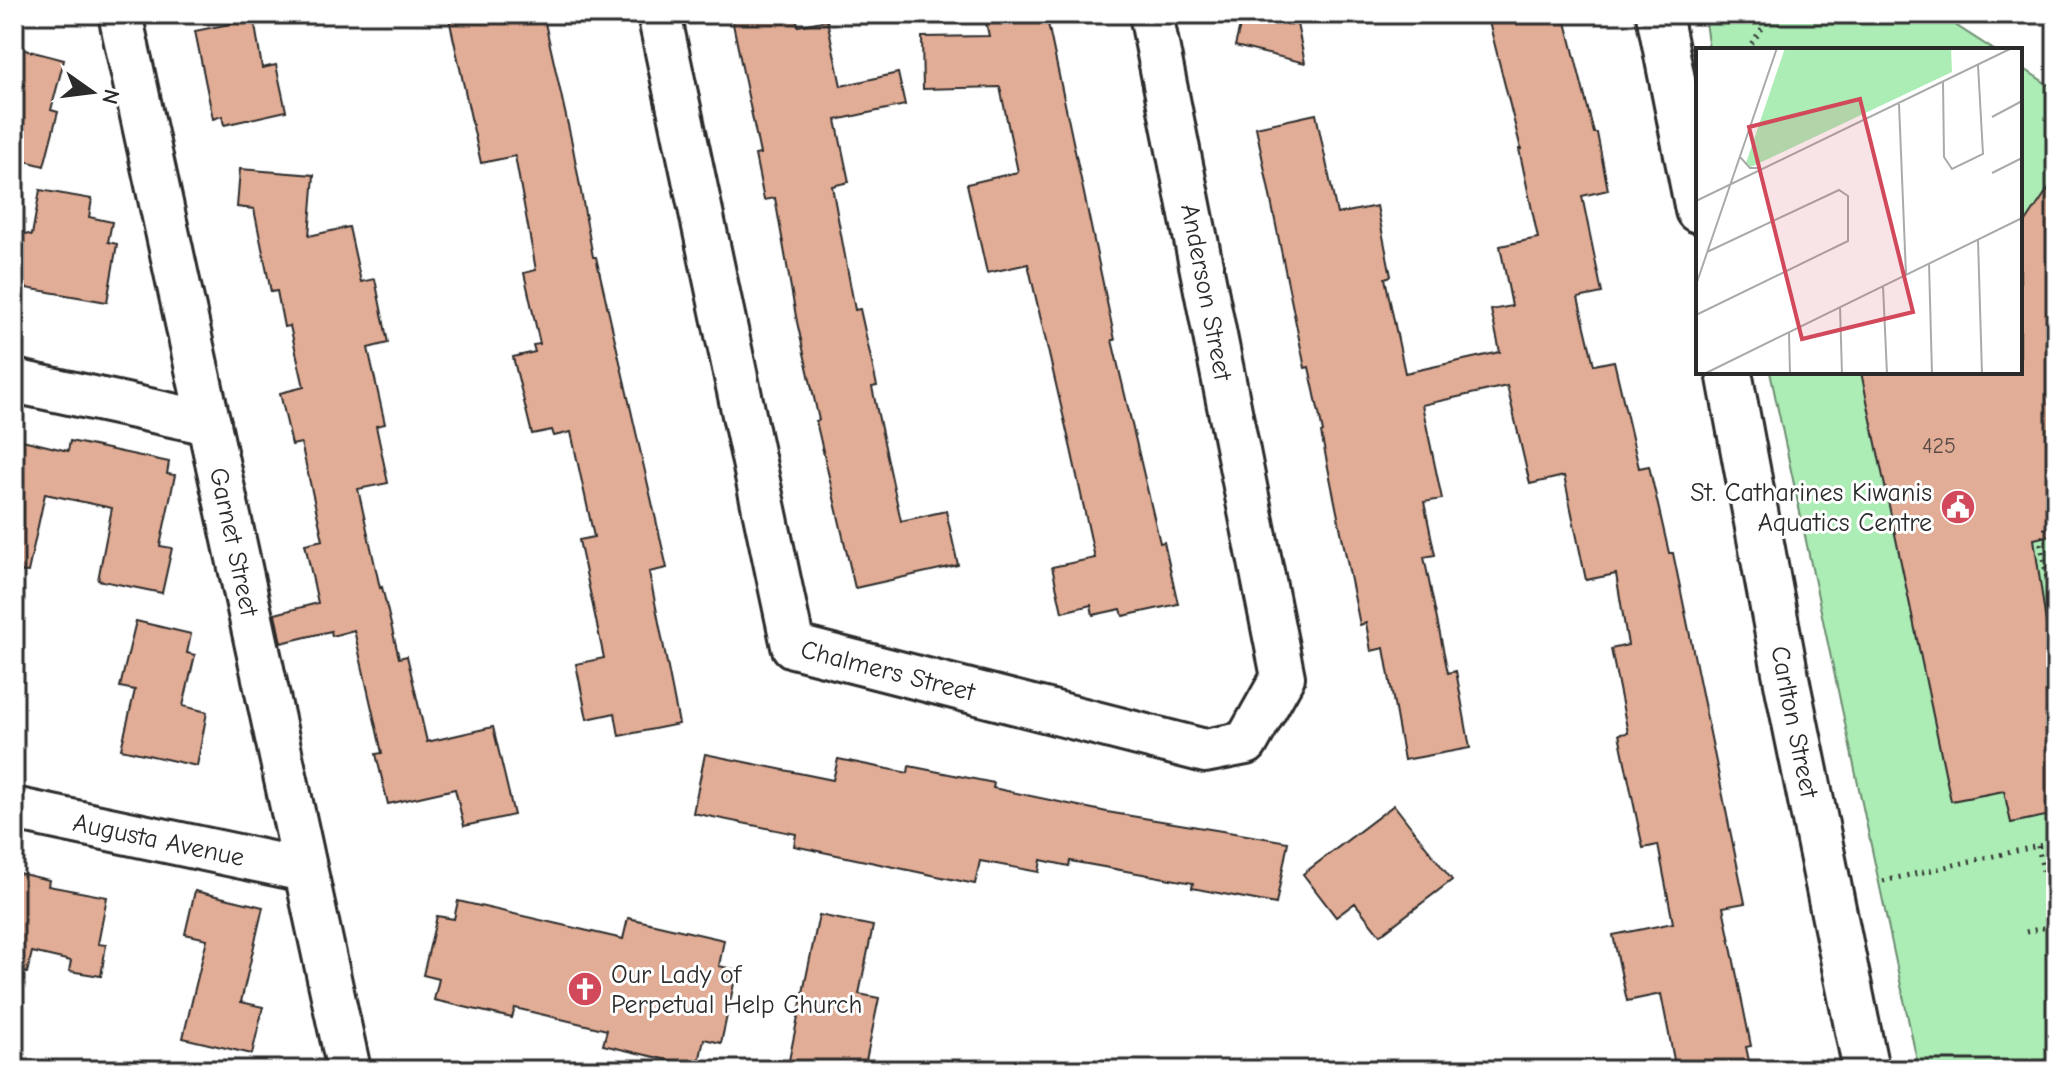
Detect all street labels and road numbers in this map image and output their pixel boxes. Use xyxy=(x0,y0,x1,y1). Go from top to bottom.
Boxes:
street label: Anderson Street xyxy=(1174,201,1238,385)
street label: Garnet Street xyxy=(203,465,264,620)
street label: Chalmers Street xyxy=(797,635,979,708)
street label: Carlton Street xyxy=(1764,644,1824,802)
street label: Augusta Avenue xyxy=(70,808,247,873)

